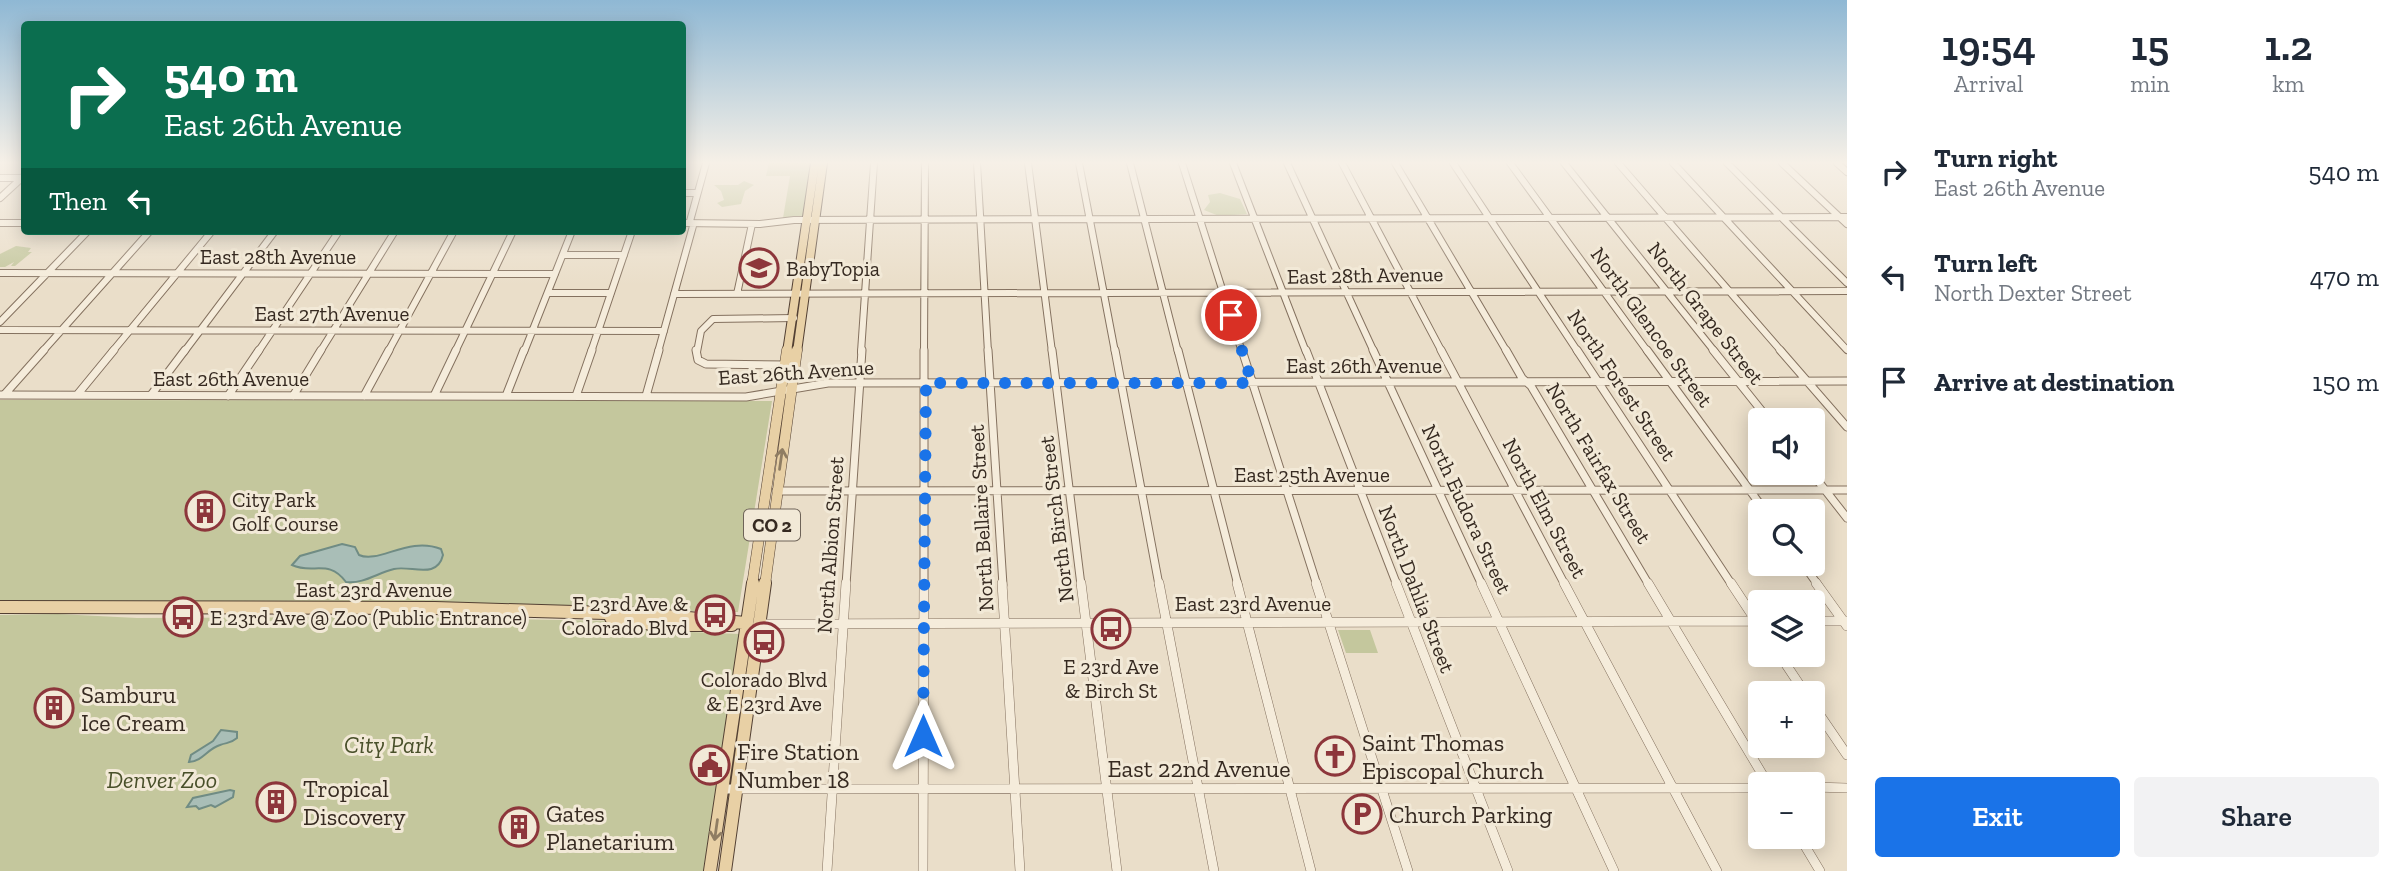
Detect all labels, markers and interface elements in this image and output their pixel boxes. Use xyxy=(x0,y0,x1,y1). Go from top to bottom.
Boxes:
text: 19:54 xyxy=(1941,20,2036,71)
text: 15 xyxy=(2131,20,2169,71)
text: 1.2 xyxy=(2264,20,2312,71)
text: 540 m xyxy=(164,46,298,105)
icon: right xyxy=(49,49,140,140)
text: Arrival xyxy=(1954,70,2023,98)
text: min xyxy=(2130,70,2170,98)
text: km xyxy=(2272,70,2304,98)
text: East 26th Avenue xyxy=(164,106,402,144)
text: Turn right xyxy=(1934,142,2057,174)
icon: right xyxy=(1875,153,1913,191)
text: 540 m xyxy=(2308,156,2379,188)
text: East 26th Avenue xyxy=(1934,174,2105,202)
icon: left xyxy=(121,182,159,220)
text: Then xyxy=(49,185,107,217)
street label: North Grape Street xyxy=(1643,237,1769,389)
street label: North Glencoe Street xyxy=(1586,242,1718,412)
street label: East 28th Avenue xyxy=(200,244,356,269)
school or university icon: BabyTopia xyxy=(738,247,780,289)
text: Turn left xyxy=(1934,247,2037,279)
place label: BabyTopia xyxy=(786,256,880,281)
icon: left xyxy=(1875,258,1913,296)
street label: East 28th Avenue xyxy=(1287,261,1444,289)
text: 470 m xyxy=(2310,261,2379,293)
text: North Dexter Street xyxy=(1934,279,2131,307)
pin xyxy=(1201,285,1261,345)
icon: arrive xyxy=(1212,296,1250,334)
street label: East 27th Avenue xyxy=(255,301,410,326)
street label: North Forest Street xyxy=(1562,305,1682,465)
street label: East 26th Avenue xyxy=(1286,353,1442,378)
street label: East 26th Avenue xyxy=(717,354,875,390)
icon: arrive xyxy=(1875,363,1913,401)
street label: East 26th Avenue xyxy=(153,366,309,391)
text: Arrive at destination xyxy=(1934,366,2174,398)
text: 150 m xyxy=(2312,366,2379,398)
street label: North Fairfax Street xyxy=(1541,378,1657,548)
map controls xyxy=(1748,408,1825,849)
button: sound xyxy=(1748,408,1825,485)
street label: North Eudora Street xyxy=(1417,420,1517,598)
street label: North Bellaire Street xyxy=(964,424,998,612)
street label: North Birch Street xyxy=(1033,434,1079,604)
street label: North Elm Street xyxy=(1498,434,1592,582)
one-way arrow xyxy=(774,448,787,471)
street label: North Albion Street xyxy=(811,455,849,634)
street label: East 25th Avenue xyxy=(1234,462,1390,487)
place label: City Park Golf Course xyxy=(232,487,338,536)
building icon: City Park Golf Course xyxy=(184,490,226,532)
button: search xyxy=(1748,499,1825,576)
street label: North Dahlia Street xyxy=(1374,502,1460,676)
road number: CO 2 xyxy=(744,510,800,540)
street label: East 23rd Avenue xyxy=(296,577,452,602)
button: layers xyxy=(1748,590,1825,667)
place label: E 23rd Ave & Colorado Blvd xyxy=(561,591,688,640)
street label: East 23rd Avenue xyxy=(1175,591,1331,616)
bus stop icon: E 23rd Ave & Colorado Blvd xyxy=(694,594,736,636)
bus stop icon: E 23rd Ave @ Zoo (Public Entrance) xyxy=(162,596,204,638)
place label: E 23rd Ave @ Zoo (Public Entrance) xyxy=(210,605,527,630)
bus stop icon: E 23rd Ave & Birch St xyxy=(1090,608,1132,650)
bus stop icon: Colorado Blvd & E 23rd Ave xyxy=(743,621,785,663)
place label: E 23rd Ave & Birch St xyxy=(1063,654,1159,703)
place label: Colorado Blvd & E 23rd Ave xyxy=(701,667,828,716)
place label: Samburu Ice Cream xyxy=(81,680,185,737)
button: + xyxy=(1748,681,1825,758)
building icon: Samburu Ice Cream xyxy=(33,687,75,729)
position arrow xyxy=(886,699,960,773)
place label: Saint Thomas Episcopal Church xyxy=(1362,728,1544,785)
park label: City Park xyxy=(344,730,434,759)
church icon: Saint Thomas Episcopal Church xyxy=(1314,735,1356,777)
place label: Fire Station Number 18 xyxy=(737,737,859,794)
public building icon: Fire Station Number 18 xyxy=(689,744,731,786)
street label: East 22nd Avenue xyxy=(1108,754,1290,783)
park label: Denver Zoo xyxy=(107,765,217,794)
button: − xyxy=(1748,772,1825,849)
place label: Tropical Discovery xyxy=(303,774,406,831)
button: Exit xyxy=(1875,777,2120,857)
button: Share xyxy=(2134,777,2379,857)
building icon: Tropical Discovery xyxy=(255,781,297,823)
parking icon: Church Parking xyxy=(1341,793,1383,835)
place label: Gates Planetarium xyxy=(546,799,675,856)
place label: Church Parking xyxy=(1389,800,1553,829)
building icon: Gates Planetarium xyxy=(498,806,540,848)
one-way arrow xyxy=(709,818,722,841)

